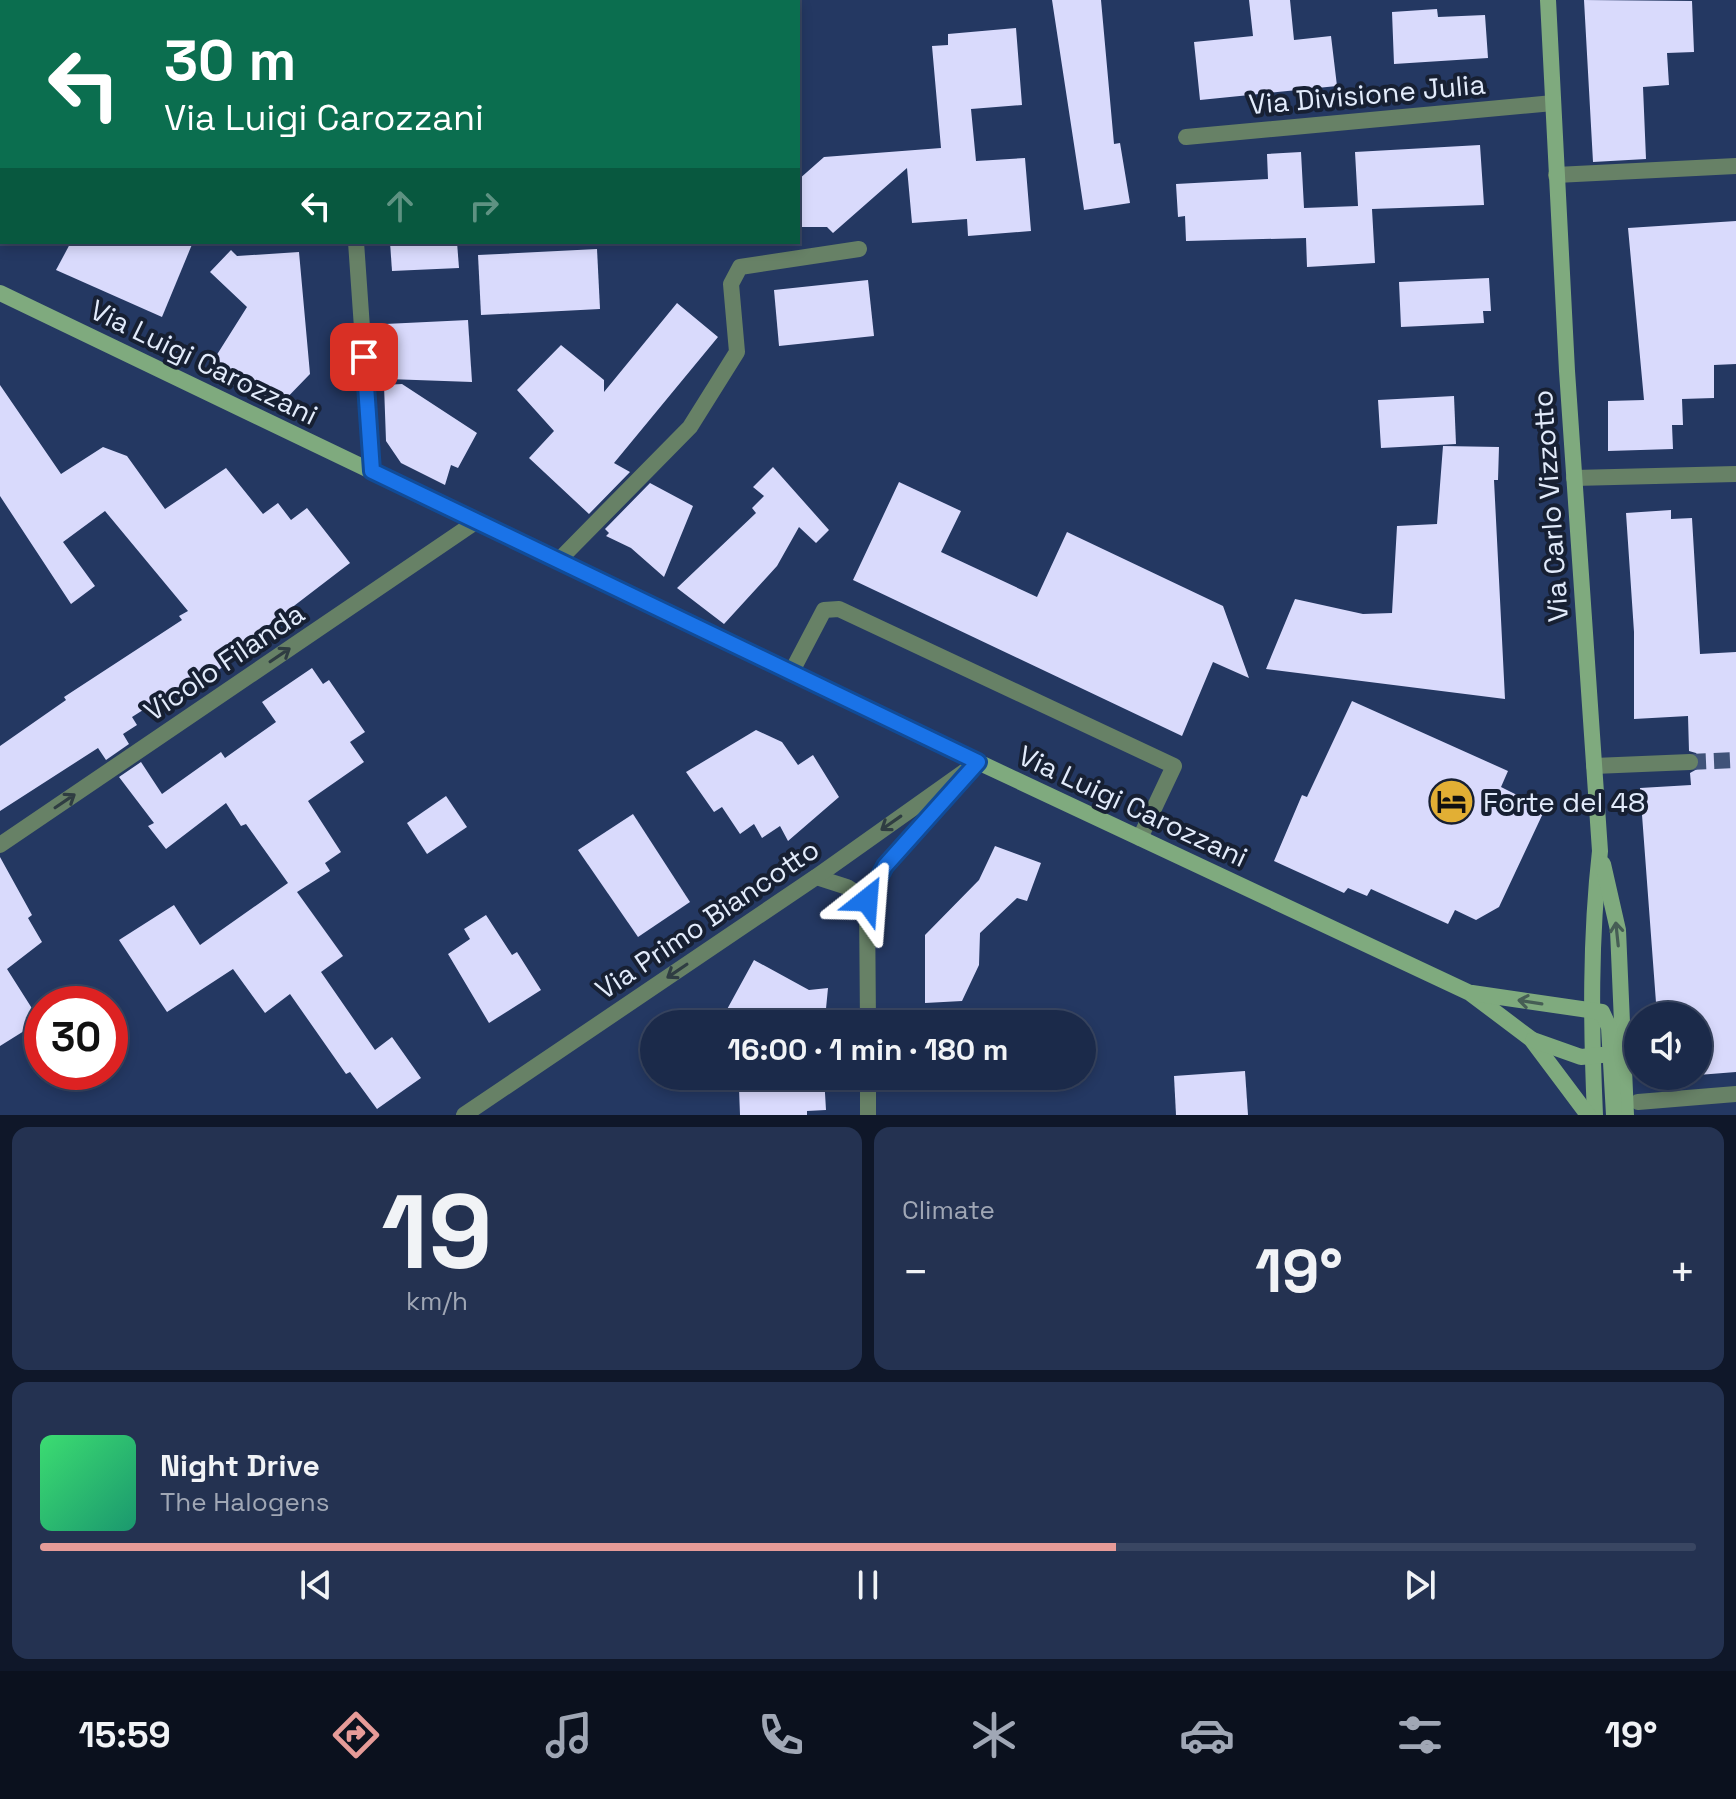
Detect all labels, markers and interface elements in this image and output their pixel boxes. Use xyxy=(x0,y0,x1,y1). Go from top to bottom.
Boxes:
text: 30 m xyxy=(164,25,296,96)
icon: left xyxy=(32,32,136,136)
street label: Via Divisione Julia xyxy=(1247,66,1487,122)
text: Via Luigi Carozzani xyxy=(164,95,484,141)
icon: left xyxy=(294,184,338,228)
icon: ahead xyxy=(378,184,422,228)
icon: right xyxy=(462,184,506,228)
street label: Via Luigi Carozzani xyxy=(84,291,324,433)
pin xyxy=(330,323,398,391)
icon: arrive xyxy=(342,335,386,379)
street label: Via Carlo Vizzotto xyxy=(1524,389,1576,623)
street label: Vicolo Filanda xyxy=(137,595,311,729)
one-way arrow xyxy=(268,647,290,663)
street label: Via Luigi Carozzani xyxy=(1013,737,1253,875)
hotel icon: Forte del 48 xyxy=(1428,778,1476,826)
place label: Forte del 48 xyxy=(1483,784,1646,820)
one-way arrow xyxy=(53,793,75,809)
one-way arrow xyxy=(881,815,903,831)
street label: Via Primo Biancotto xyxy=(588,831,826,1007)
position arrow xyxy=(825,858,909,942)
one-way arrow xyxy=(1610,921,1625,948)
one-way arrow xyxy=(667,963,689,979)
speed limit sign: 30 xyxy=(24,986,128,1090)
one-way arrow xyxy=(1518,994,1544,1009)
map controls xyxy=(1624,1002,1712,1090)
button: sound xyxy=(1624,1002,1712,1090)
text: 16:00 · 1 min · 180 m xyxy=(728,1030,1008,1069)
text: 19 xyxy=(381,1166,493,1298)
text: Climate xyxy=(902,1193,995,1227)
text: 19° xyxy=(1255,1233,1343,1310)
text: − xyxy=(902,1244,929,1300)
text: + xyxy=(1669,1244,1696,1300)
text: km/h xyxy=(406,1284,468,1318)
text: Night Drive xyxy=(160,1446,320,1485)
text: The Halogens xyxy=(160,1485,329,1519)
icon: previous xyxy=(294,1563,338,1607)
icon: pause xyxy=(846,1563,890,1607)
icon: next xyxy=(1398,1563,1442,1607)
icon: directions xyxy=(328,1707,384,1763)
icon: music xyxy=(541,1707,597,1763)
icon: phone xyxy=(753,1707,809,1763)
icon: climate xyxy=(966,1707,1022,1763)
icon: car xyxy=(1179,1707,1235,1763)
icon: filters xyxy=(1392,1707,1448,1763)
text: 15:59 xyxy=(78,1712,171,1758)
text: 19° xyxy=(1605,1712,1658,1758)

